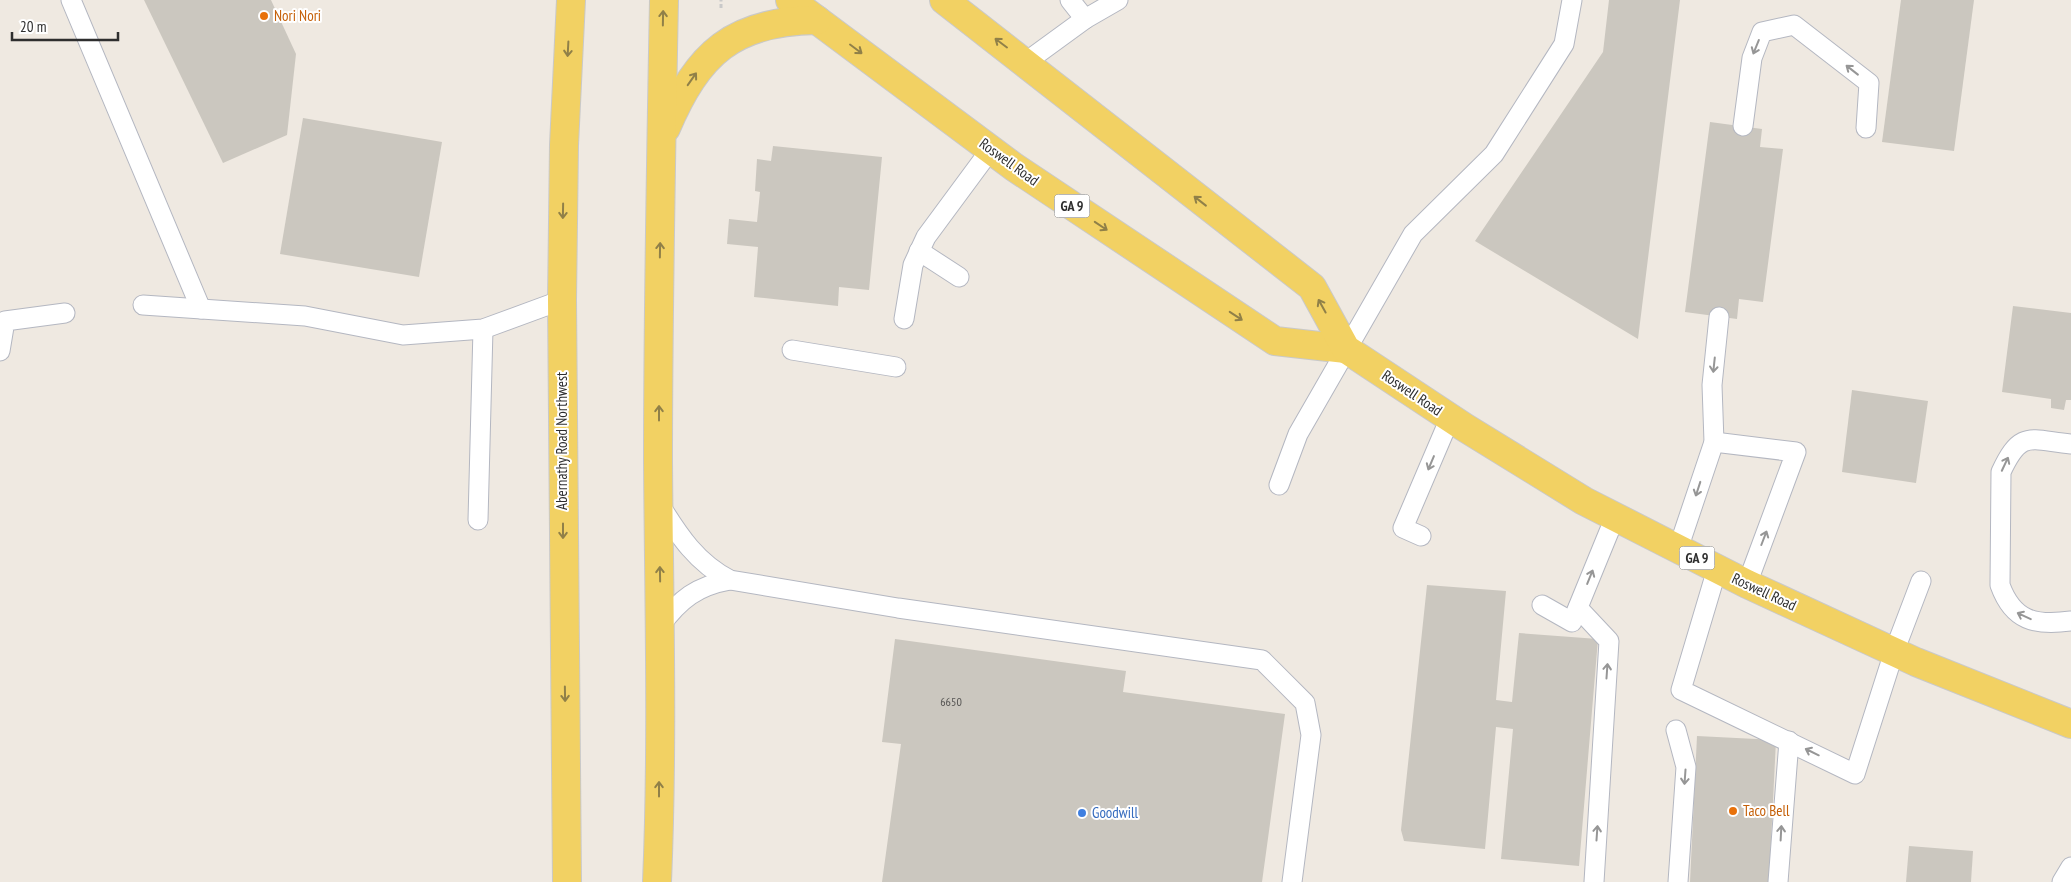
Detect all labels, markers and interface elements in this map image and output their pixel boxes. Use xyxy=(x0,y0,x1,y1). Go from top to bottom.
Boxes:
place label: Nori Nori xyxy=(274,6,321,25)
scale bar xyxy=(12,10,119,42)
marker: Nori Nori xyxy=(258,10,270,22)
one-way arrow xyxy=(658,11,668,27)
text: 20 m xyxy=(20,17,46,36)
one-way arrow xyxy=(995,38,1008,49)
one-way arrow xyxy=(1751,39,1760,54)
one-way arrow xyxy=(564,40,573,56)
one-way arrow xyxy=(849,44,862,55)
one-way arrow xyxy=(1846,65,1859,76)
one-way arrow xyxy=(687,72,697,86)
street label: Roswell Road xyxy=(976,134,1043,190)
road number: GA 9 xyxy=(1054,195,1090,218)
one-way arrow xyxy=(1193,196,1207,206)
one-way arrow xyxy=(558,202,568,219)
one-way arrow xyxy=(1094,221,1108,231)
one-way arrow xyxy=(655,243,665,259)
one-way arrow xyxy=(1317,300,1327,314)
one-way arrow xyxy=(1229,311,1243,321)
one-way arrow xyxy=(1709,357,1719,373)
street label: Roswell Road xyxy=(1378,365,1446,420)
street label: Abernathy Road Northwest xyxy=(552,372,571,510)
one-way arrow xyxy=(654,405,664,422)
one-way arrow xyxy=(1425,455,1435,470)
one-way arrow xyxy=(2001,457,2010,472)
one-way arrow xyxy=(1693,480,1703,496)
one-way arrow xyxy=(558,522,568,539)
one-way arrow xyxy=(1760,531,1769,546)
road number: GA 9 xyxy=(1680,546,1714,570)
one-way arrow xyxy=(655,566,665,582)
street label: Roswell Road xyxy=(1729,568,1799,615)
one-way arrow xyxy=(1586,570,1596,585)
one-way arrow xyxy=(2017,611,2032,620)
one-way arrow xyxy=(1602,663,1612,679)
one-way arrow xyxy=(560,685,570,701)
house number: 6650 xyxy=(940,694,962,709)
one-way arrow xyxy=(1805,747,1820,757)
one-way arrow xyxy=(1680,769,1689,785)
one-way arrow xyxy=(654,781,664,797)
place label: Taco Bell xyxy=(1743,801,1790,820)
place label: Goodwill xyxy=(1092,803,1138,822)
marker: Taco Bell xyxy=(1727,805,1739,817)
marker: Goodwill xyxy=(1076,807,1088,819)
one-way arrow xyxy=(1592,826,1601,842)
one-way arrow xyxy=(1776,826,1785,842)

